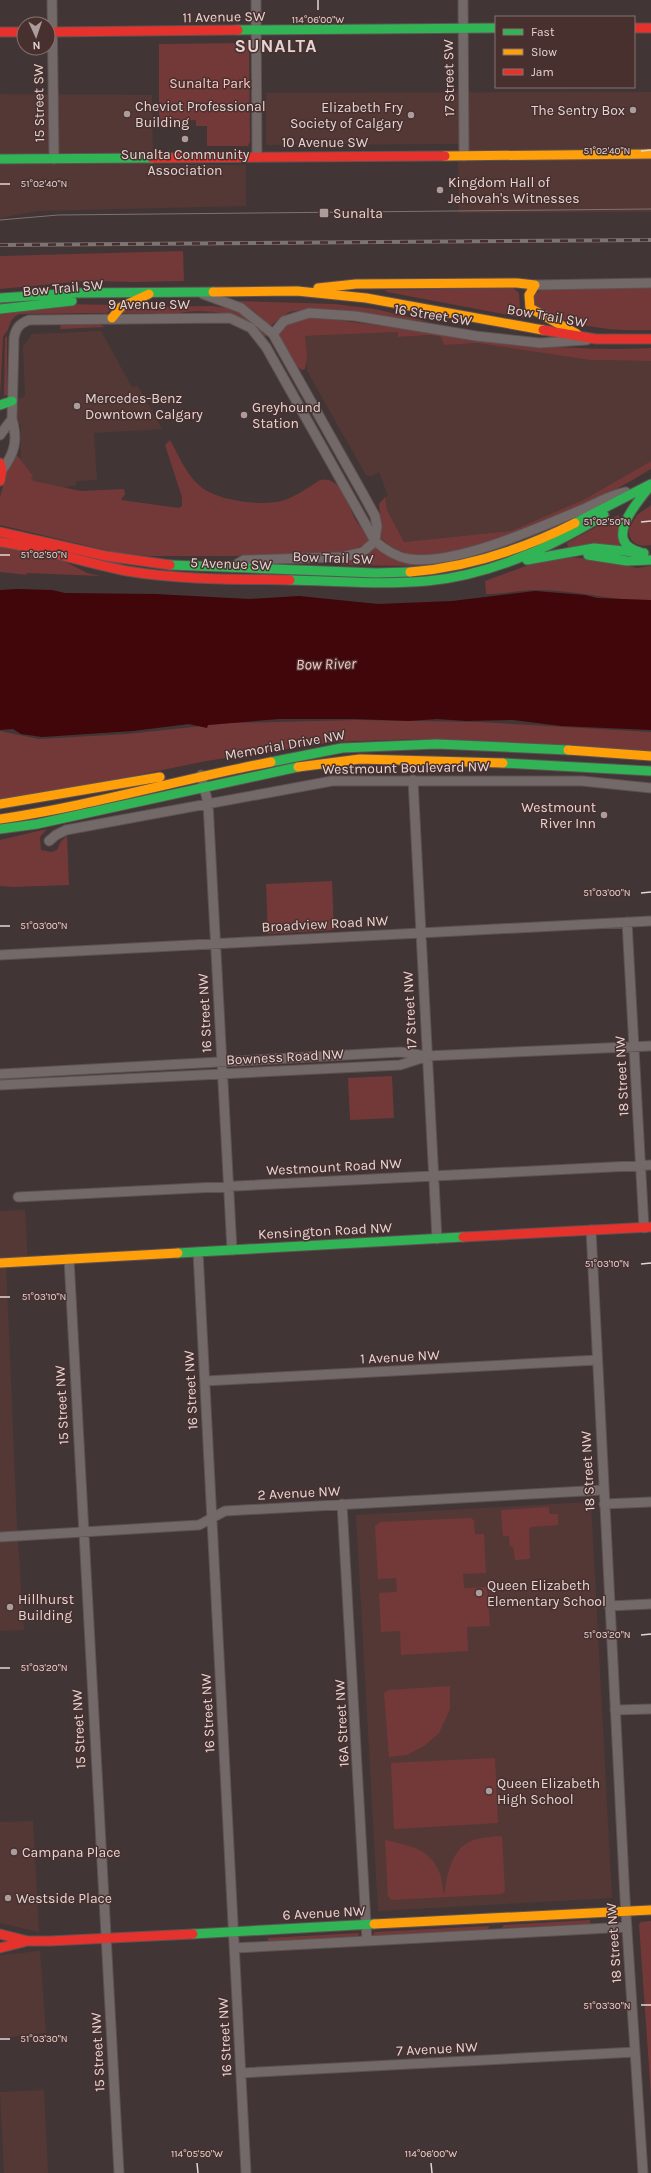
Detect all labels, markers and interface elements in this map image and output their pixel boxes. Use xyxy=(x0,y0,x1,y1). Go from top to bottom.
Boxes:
street label: 11 Avenue SW xyxy=(182,8,266,26)
text: 114°06'00"W xyxy=(292,14,344,26)
north arrow xyxy=(16,16,56,56)
legend xyxy=(495,16,635,88)
text: Fast xyxy=(531,25,555,39)
district label: SUNALTA xyxy=(235,35,317,57)
text: N xyxy=(32,39,41,52)
street label: 17 Street SW xyxy=(440,39,458,117)
text: Slow xyxy=(531,45,557,59)
street label: 15 Street SW xyxy=(30,63,48,142)
text: Jam xyxy=(531,65,554,79)
park label: Sunalta Park xyxy=(169,75,251,92)
place label: Cheviot Professional Building xyxy=(135,98,266,131)
place label: Elizabeth Fry Society of Calgary xyxy=(290,99,403,132)
place label: The Sentry Box xyxy=(531,102,625,119)
marker: The Sentry Box xyxy=(628,105,638,115)
marker: Cheviot Professional Building xyxy=(122,109,132,119)
marker: Elizabeth Fry Society of Calgary xyxy=(406,110,416,120)
marker: Sunalta Community Association xyxy=(180,134,190,144)
street label: 10 Avenue SW xyxy=(282,134,369,151)
text: 51°02'40"N xyxy=(584,145,630,157)
place label: Sunalta Community Association xyxy=(121,146,250,179)
place label: Kingdom Hall of Jehovah's Witnesses xyxy=(448,174,580,207)
text: 51°02'40"N xyxy=(21,178,67,190)
marker: Kingdom Hall of Jehovah's Witnesses xyxy=(435,185,445,195)
place label: Sunalta xyxy=(333,205,383,222)
marker: Sunalta xyxy=(318,207,330,219)
street label: Bow Trail SW xyxy=(22,276,105,300)
street label: 9 Avenue SW xyxy=(108,296,190,313)
street label: 16 Street SW xyxy=(393,300,474,330)
street label: Bow Trail SW xyxy=(506,301,589,331)
place label: Mercedes-Benz Downtown Calgary xyxy=(85,390,203,423)
place label: Greyhound Station xyxy=(252,399,321,432)
marker: Mercedes-Benz Downtown Calgary xyxy=(72,401,82,411)
marker: Greyhound Station xyxy=(239,410,249,420)
text: 51°02'50"N xyxy=(584,516,630,528)
street label: Bow Trail SW xyxy=(292,548,374,568)
text: 51°02'50"N xyxy=(21,549,67,561)
street label: 5 Avenue SW xyxy=(190,554,273,574)
water label: Bow River xyxy=(296,654,357,674)
street label: Memorial Drive NW xyxy=(223,726,347,764)
street label: Westmount Boulevard NW xyxy=(322,758,490,778)
place label: Westmount River Inn xyxy=(521,799,596,832)
marker: Westmount River Inn xyxy=(599,810,609,820)
text: 51°03'00"N xyxy=(583,887,631,899)
street label: Broadview Road NW xyxy=(261,912,389,936)
text: 51°03'00"N xyxy=(20,920,68,932)
street label: 17 Street NW xyxy=(399,970,421,1050)
street label: 16 Street NW xyxy=(194,972,216,1053)
street label: 18 Street NW xyxy=(611,1035,633,1117)
street label: Bowness Road NW xyxy=(226,1045,345,1069)
street label: Westmount Road NW xyxy=(266,1155,403,1179)
street label: Kensington Road NW xyxy=(257,1219,393,1243)
text: 51°03'10"N xyxy=(585,1258,629,1270)
text: 51°03'10"N xyxy=(22,1291,66,1303)
street label: 1 Avenue NW xyxy=(360,1346,441,1368)
street label: 16 Street NW xyxy=(180,1349,202,1430)
street label: 15 Street NW xyxy=(51,1364,73,1445)
street label: 18 Street NW xyxy=(577,1430,599,1512)
street label: 2 Avenue NW xyxy=(257,1482,341,1504)
place label: Queen Elizabeth Elementary School xyxy=(487,1577,606,1610)
marker: Queen Elizabeth Elementary School xyxy=(474,1588,484,1598)
place label: Hillhurst Building xyxy=(18,1591,74,1624)
marker: Hillhurst Building xyxy=(5,1602,15,1612)
text: 51°03'20"N xyxy=(583,1629,631,1641)
text: 51°03'20"N xyxy=(20,1662,68,1674)
street label: 16 Street NW xyxy=(197,1672,219,1753)
street label: 16A Street NW xyxy=(331,1678,353,1767)
street label: 15 Street NW xyxy=(68,1688,90,1769)
place label: Queen Elizabeth High School xyxy=(497,1775,600,1808)
marker: Queen Elizabeth High School xyxy=(484,1786,494,1796)
place label: Campana Place xyxy=(22,1844,121,1861)
marker: Campana Place xyxy=(9,1847,19,1857)
place label: Westside Place xyxy=(16,1890,112,1907)
marker: Westside Place xyxy=(3,1893,13,1903)
street label: 6 Avenue NW xyxy=(282,1902,366,1924)
street label: 18 Street NW xyxy=(603,1902,625,1984)
street label: 16 Street NW xyxy=(214,1996,236,2077)
text: 51°03'30"N xyxy=(583,2000,631,2012)
street label: 15 Street NW xyxy=(87,2011,109,2092)
text: 51°03'30"N xyxy=(20,2033,68,2045)
street label: 7 Avenue NW xyxy=(396,2038,479,2060)
text: 114°05'50"W xyxy=(171,2148,223,2160)
text: 114°06'00"W xyxy=(405,2148,457,2160)

